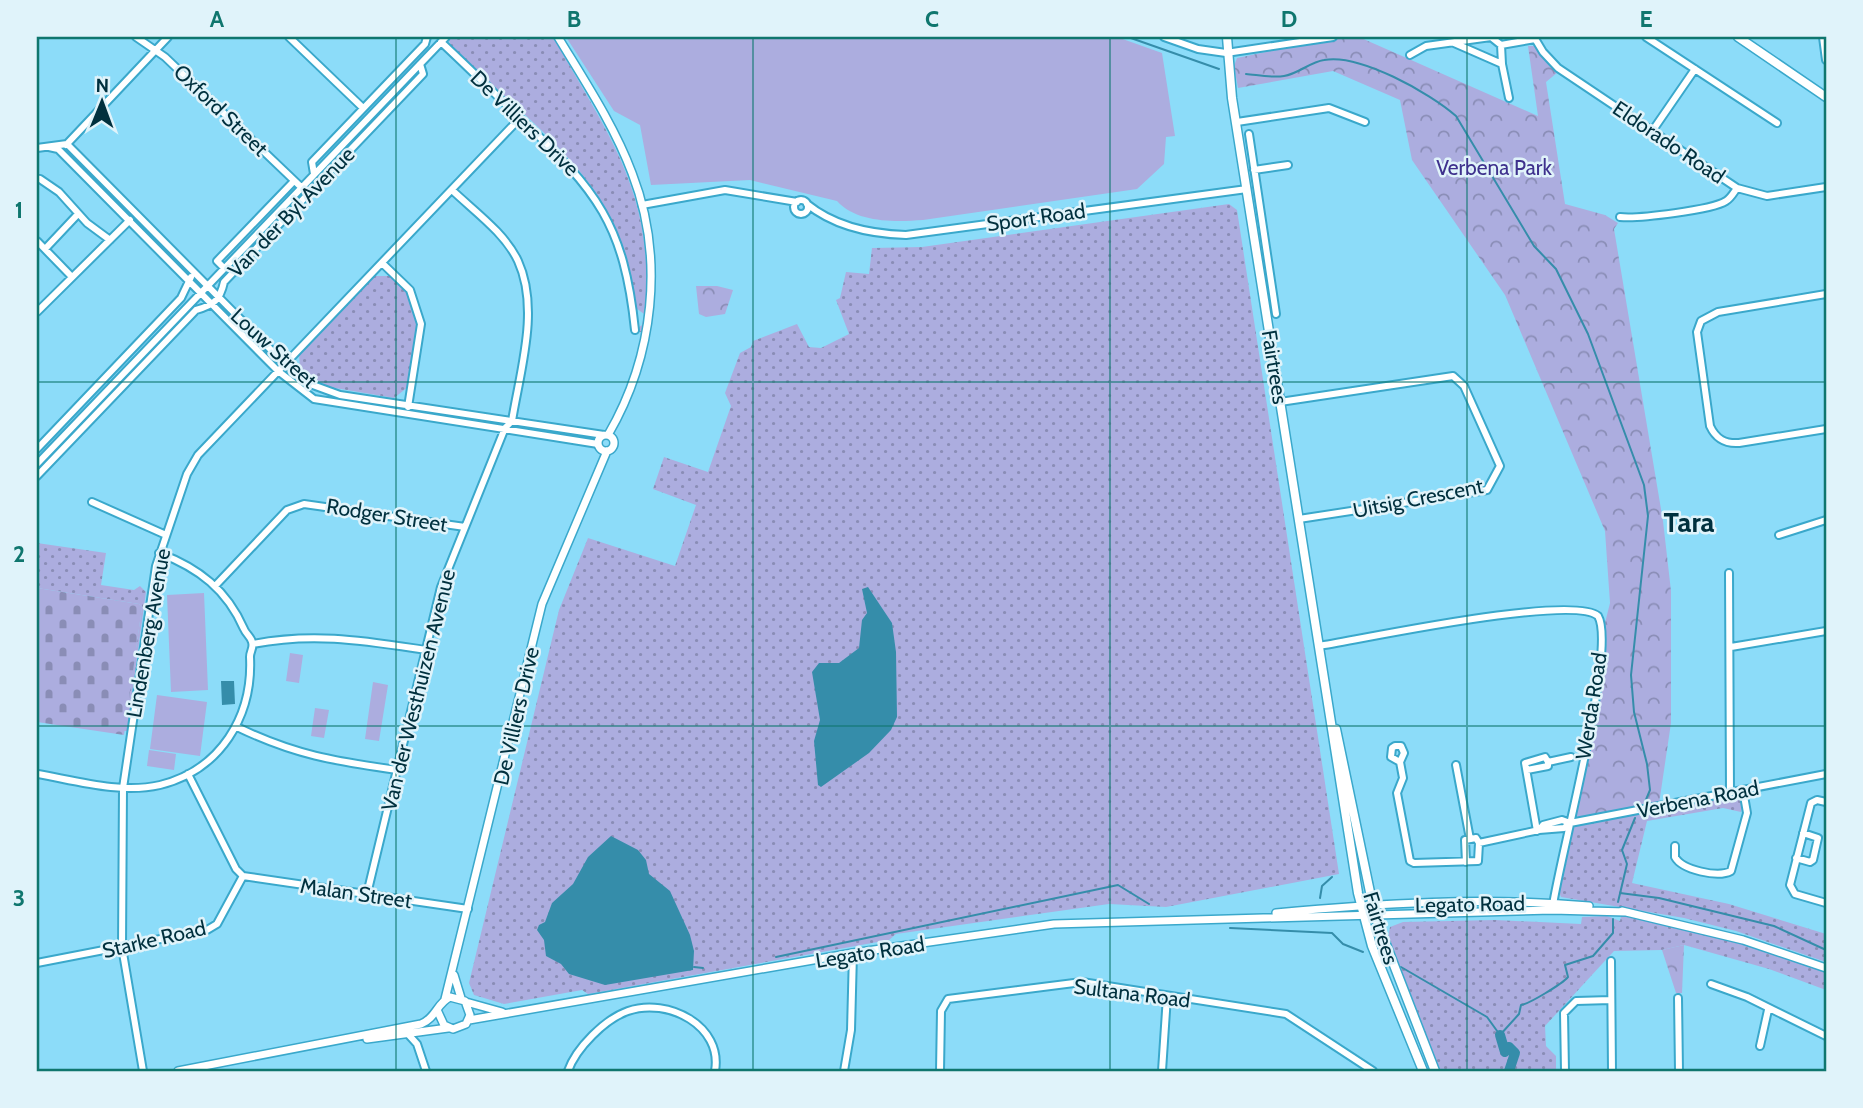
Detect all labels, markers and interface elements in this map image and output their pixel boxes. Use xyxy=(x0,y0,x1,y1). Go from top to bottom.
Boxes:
text: A xyxy=(210,5,225,33)
text: B xyxy=(567,5,581,33)
text: C xyxy=(925,5,939,33)
text: D xyxy=(1281,5,1297,33)
text: E xyxy=(1639,5,1653,33)
street label: Oxford Street xyxy=(169,59,273,161)
street label: De Villiers Drive xyxy=(466,65,585,181)
north arrow xyxy=(66,66,136,136)
text: N xyxy=(95,74,109,97)
street label: Eldorado Road xyxy=(1608,95,1730,189)
street label: Van der Byl Avenue xyxy=(223,142,360,282)
park label: Verbena Park xyxy=(1436,155,1552,180)
text: 1 xyxy=(15,196,23,224)
street label: Sport Road xyxy=(985,198,1087,236)
street label: Louw Street xyxy=(226,303,322,393)
street label: Fairtrees xyxy=(1257,328,1293,406)
street label: Uitsig Crescent xyxy=(1351,473,1485,523)
street label: Rodger Street xyxy=(325,493,449,537)
district label: Tara xyxy=(1664,505,1715,539)
text: 2 xyxy=(13,540,25,568)
street label: Lindenberg Avenue xyxy=(121,546,175,720)
street label: Van der Westhuizen Avenue xyxy=(376,566,460,813)
street label: De Villiers Drive xyxy=(488,644,544,788)
street label: Werda Road xyxy=(1570,651,1612,761)
street label: Verbena Road xyxy=(1635,775,1761,823)
street label: Malan Street xyxy=(299,873,413,913)
text: 3 xyxy=(13,884,25,912)
street label: Fairtrees xyxy=(1358,889,1404,968)
street label: Legato Road xyxy=(1415,891,1525,917)
street label: Starke Road xyxy=(100,915,208,963)
street label: Legato Road xyxy=(814,931,926,973)
street label: Sultana Road xyxy=(1072,973,1192,1013)

